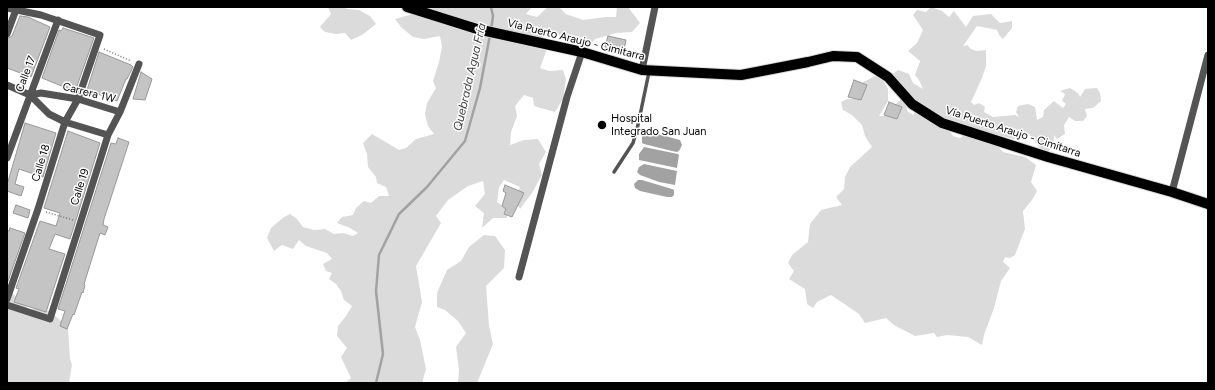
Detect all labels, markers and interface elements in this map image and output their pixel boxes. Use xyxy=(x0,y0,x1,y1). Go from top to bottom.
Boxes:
street label: Vía Puerto Araujo - Cimitarra xyxy=(506,16,646,64)
water label: Quebrada Agua Fría xyxy=(451,22,489,132)
street label: Calle 17 xyxy=(13,54,39,94)
street label: Carrera 1W xyxy=(61,80,117,106)
street label: Vía Puerto Araujo - Cimitarra xyxy=(944,104,1082,160)
place label: Hospital Integrado San Juan xyxy=(611,112,706,138)
marker: Hospital Integrado San Juan xyxy=(596,119,608,131)
street label: Calle 18 xyxy=(29,143,53,183)
street label: Calle 19 xyxy=(68,167,92,207)

